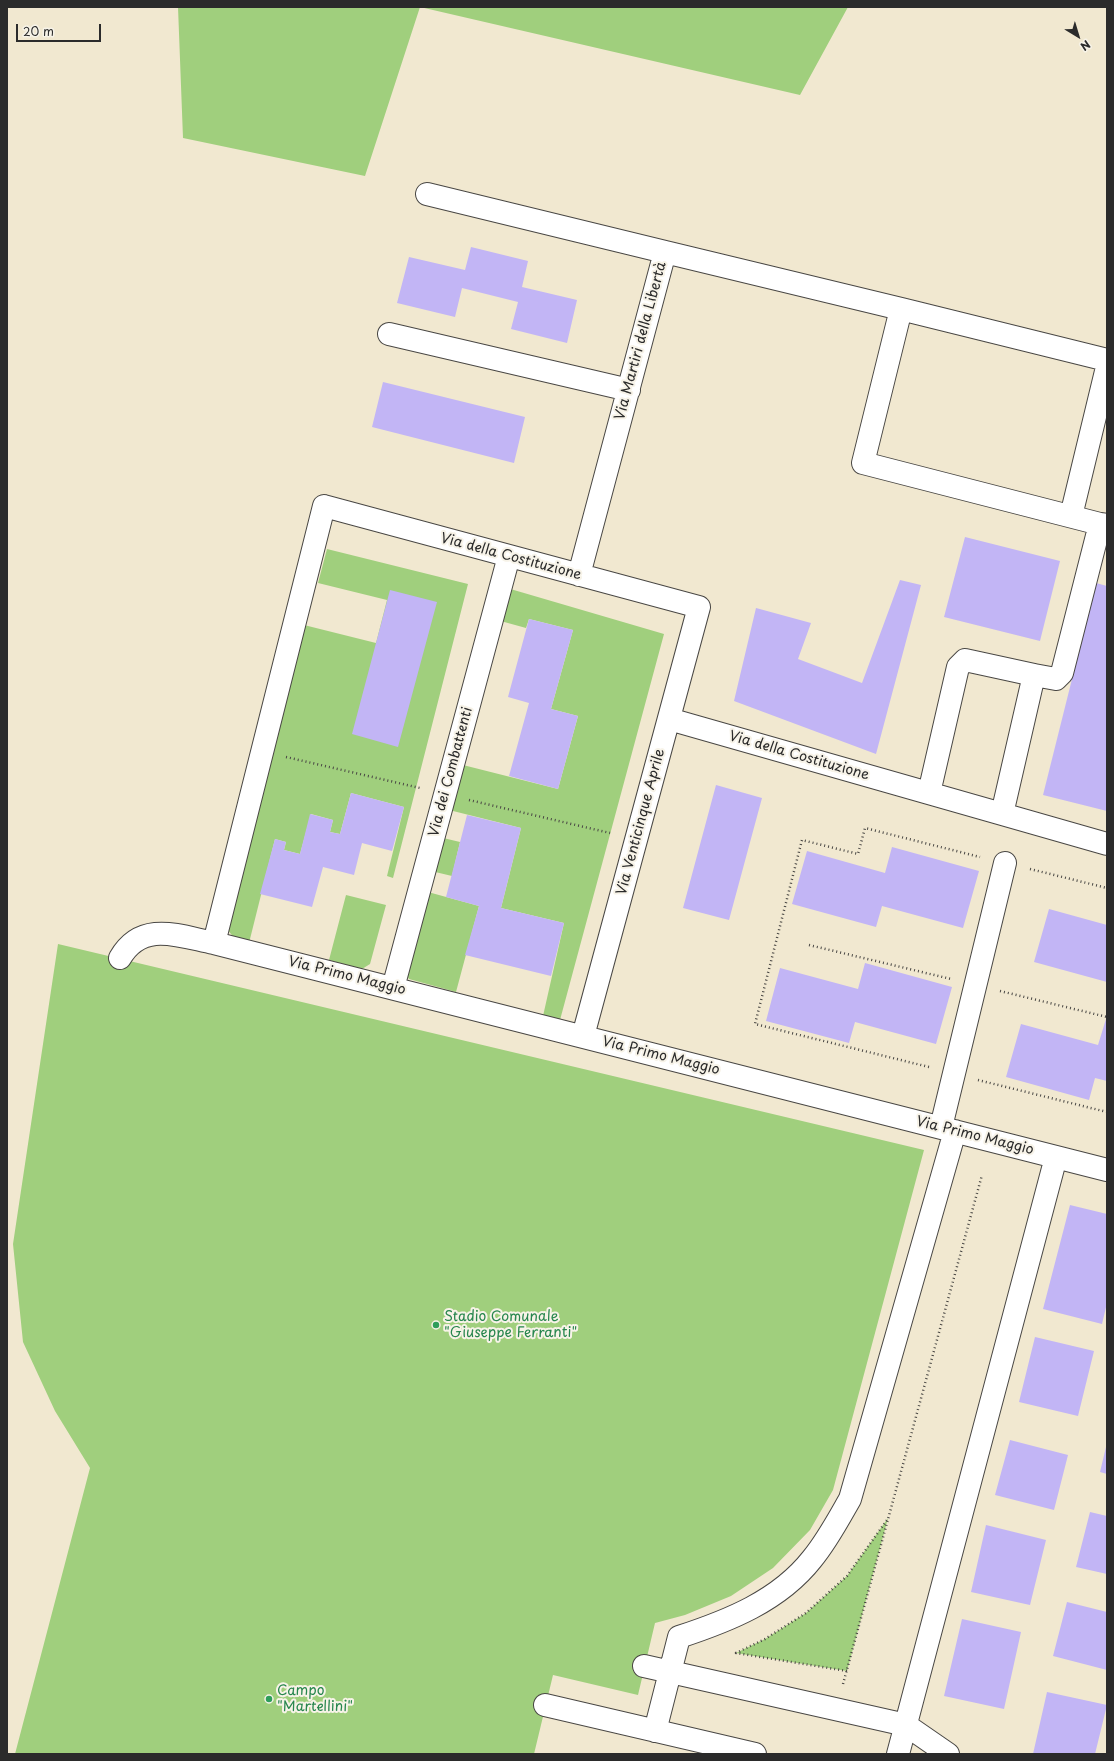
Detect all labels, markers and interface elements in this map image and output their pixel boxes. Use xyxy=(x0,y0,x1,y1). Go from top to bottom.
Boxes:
scale bar xyxy=(18,16,103,42)
north arrow xyxy=(1058,16,1098,56)
text: 20 m xyxy=(23,22,54,40)
text: N xyxy=(1077,36,1094,55)
street label: Via Martiri della Libertà xyxy=(612,260,670,422)
street label: Via della Costituzione xyxy=(439,530,583,584)
street label: Via dei Combattenti xyxy=(426,705,476,839)
street label: Via della Costituzione xyxy=(727,728,871,784)
street label: Via Venticinque Aprile xyxy=(613,747,669,897)
street label: Via Primo Maggio xyxy=(287,953,407,999)
street label: Via Primo Maggio xyxy=(601,1033,721,1079)
street label: Via Primo Maggio xyxy=(915,1113,1035,1159)
place label: Stadio Comunale "Giuseppe Ferranti" xyxy=(444,1309,577,1342)
marker: Stadio Comunale "Giuseppe Ferranti" xyxy=(431,1320,441,1330)
place label: Campo "Martellini" xyxy=(277,1683,353,1716)
marker: Campo "Martellini" xyxy=(264,1694,274,1704)

